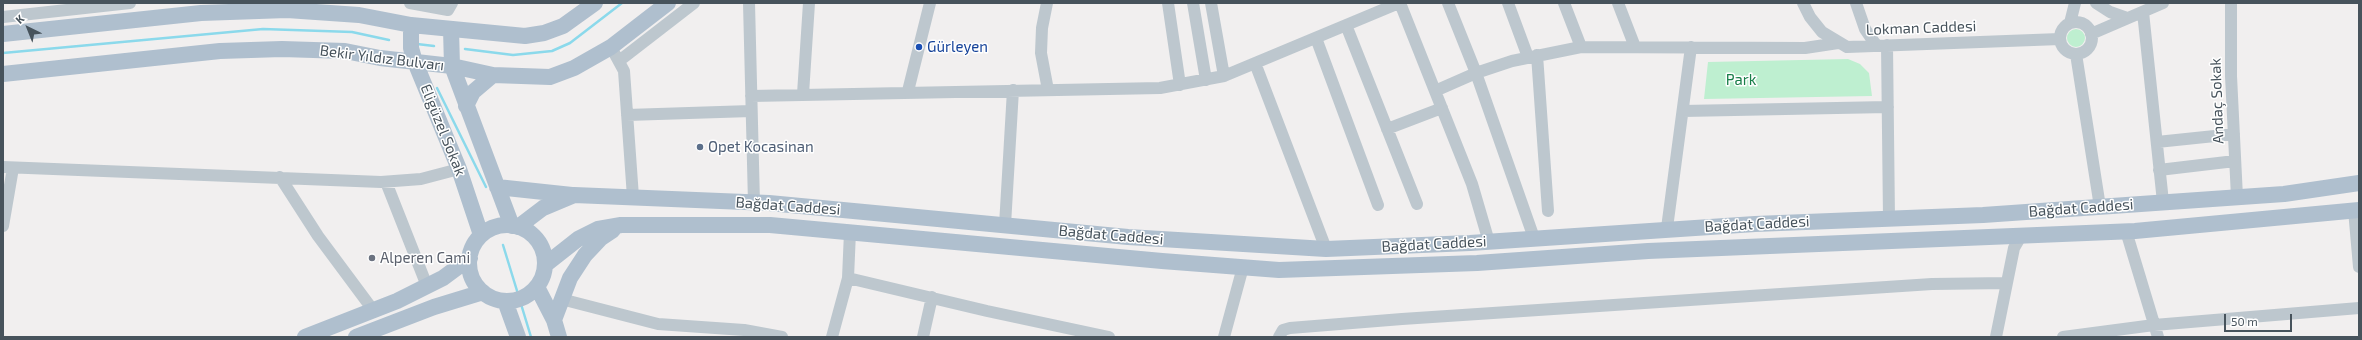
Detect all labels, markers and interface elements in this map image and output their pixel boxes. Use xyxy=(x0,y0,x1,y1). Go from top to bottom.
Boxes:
north arrow xyxy=(8,8,48,48)
text: K xyxy=(12,12,26,26)
street label: Lokman Caddesi xyxy=(1865,17,1977,39)
place label: Gürleyen xyxy=(927,38,988,56)
street label: Bekir Yıldız Bulvarı xyxy=(319,41,445,75)
marker: Gürleyen xyxy=(914,42,924,52)
street label: Andaç Sokak xyxy=(2207,58,2227,144)
park label: Park xyxy=(1726,71,1756,89)
street label: Eligüzel Sokak xyxy=(416,81,470,179)
place label: Opet Kocasinan xyxy=(708,138,814,156)
marker: Opet Kocasinan xyxy=(695,142,705,152)
street label: Bağdat Caddesi xyxy=(735,193,841,219)
street label: Bağdat Caddesi xyxy=(2028,195,2134,221)
street label: Bağdat Caddesi xyxy=(1704,212,1810,236)
street label: Bağdat Caddesi xyxy=(1058,221,1164,249)
street label: Bağdat Caddesi xyxy=(1381,232,1487,256)
place label: Alperen Cami xyxy=(380,249,470,267)
marker: Alperen Cami xyxy=(367,253,377,263)
scale bar xyxy=(2226,306,2294,332)
text: 50 m xyxy=(2231,314,2258,328)

